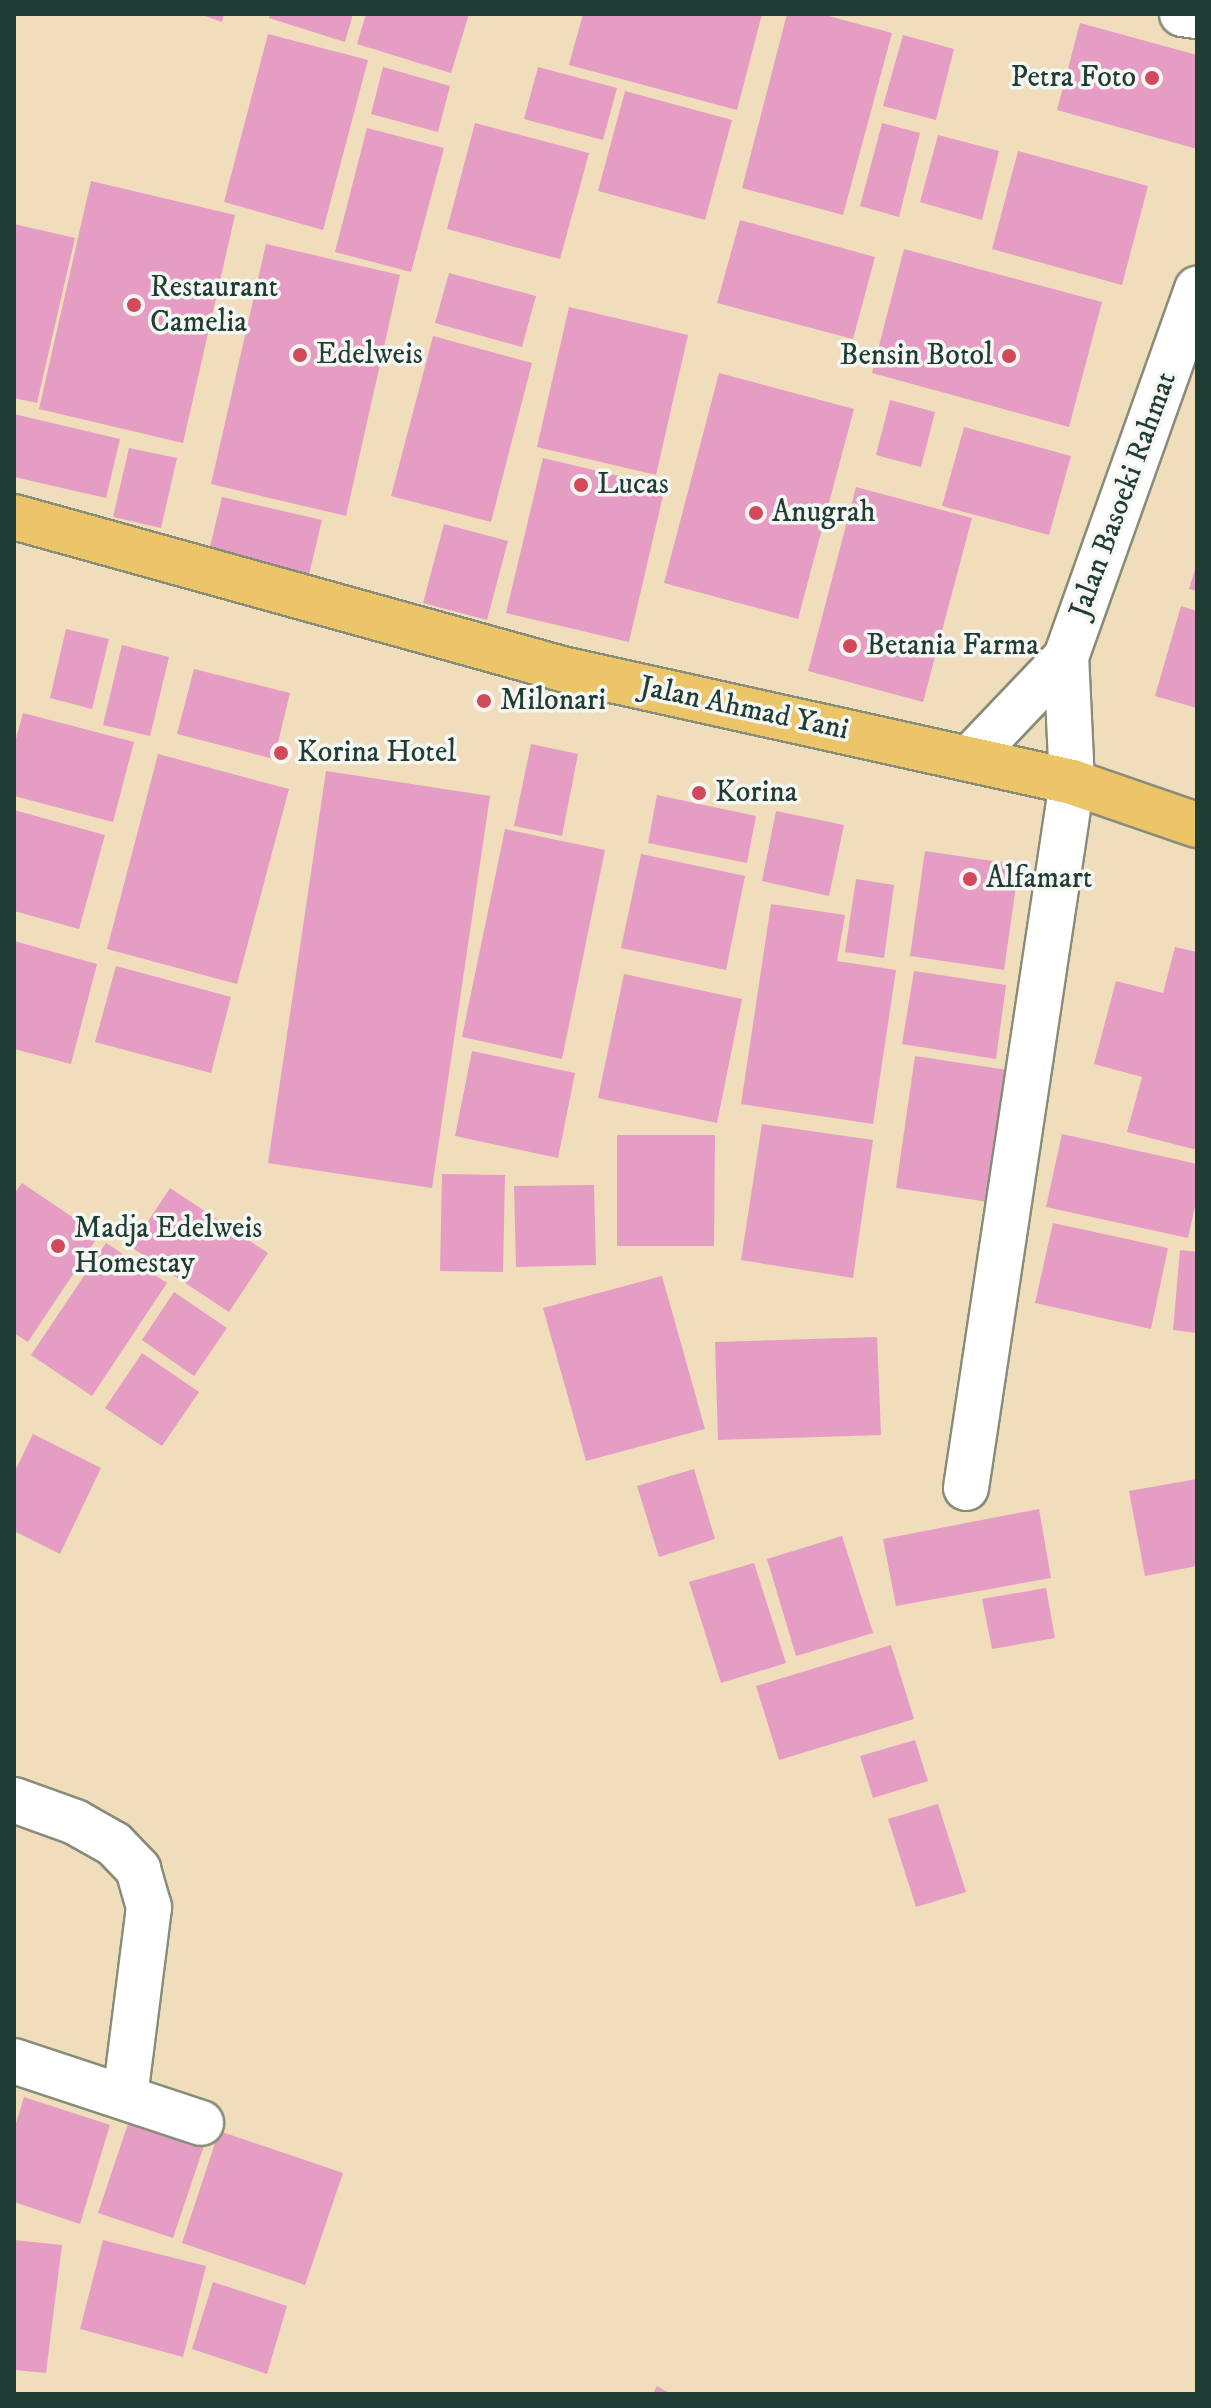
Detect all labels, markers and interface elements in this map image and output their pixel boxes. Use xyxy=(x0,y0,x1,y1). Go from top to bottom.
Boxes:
place label: Petra Foto xyxy=(1010,60,1136,96)
marker: Petra Foto xyxy=(1143,69,1161,87)
place label: Restaurant Camelia xyxy=(150,270,278,340)
marker: Restaurant Camelia xyxy=(125,296,143,314)
place label: Edelweis xyxy=(316,337,423,373)
place label: Bensin Botol xyxy=(839,338,993,374)
marker: Edelweis xyxy=(291,346,309,364)
marker: Bensin Botol xyxy=(1000,347,1018,365)
street label: Jalan Basoeki Rahmat xyxy=(1063,367,1185,623)
place label: Lucas xyxy=(597,467,669,503)
marker: Lucas xyxy=(572,476,590,494)
place label: Anugrah xyxy=(772,495,875,531)
marker: Anugrah xyxy=(747,504,765,522)
place label: Betania Farma xyxy=(866,628,1039,664)
marker: Betania Farma xyxy=(841,637,859,655)
street label: Jalan Ahmad Yani xyxy=(636,669,852,749)
place label: Milonari xyxy=(500,683,606,719)
marker: Milonari xyxy=(475,692,493,710)
place label: Korina Hotel xyxy=(297,735,456,771)
marker: Korina Hotel xyxy=(272,744,290,762)
place label: Korina xyxy=(715,775,798,811)
marker: Korina xyxy=(690,784,708,802)
place label: Alfamart xyxy=(986,861,1092,897)
marker: Alfamart xyxy=(961,870,979,888)
place label: Madja Edelweis Homestay xyxy=(74,1211,262,1282)
marker: Madja Edelweis Homestay xyxy=(49,1237,67,1255)

